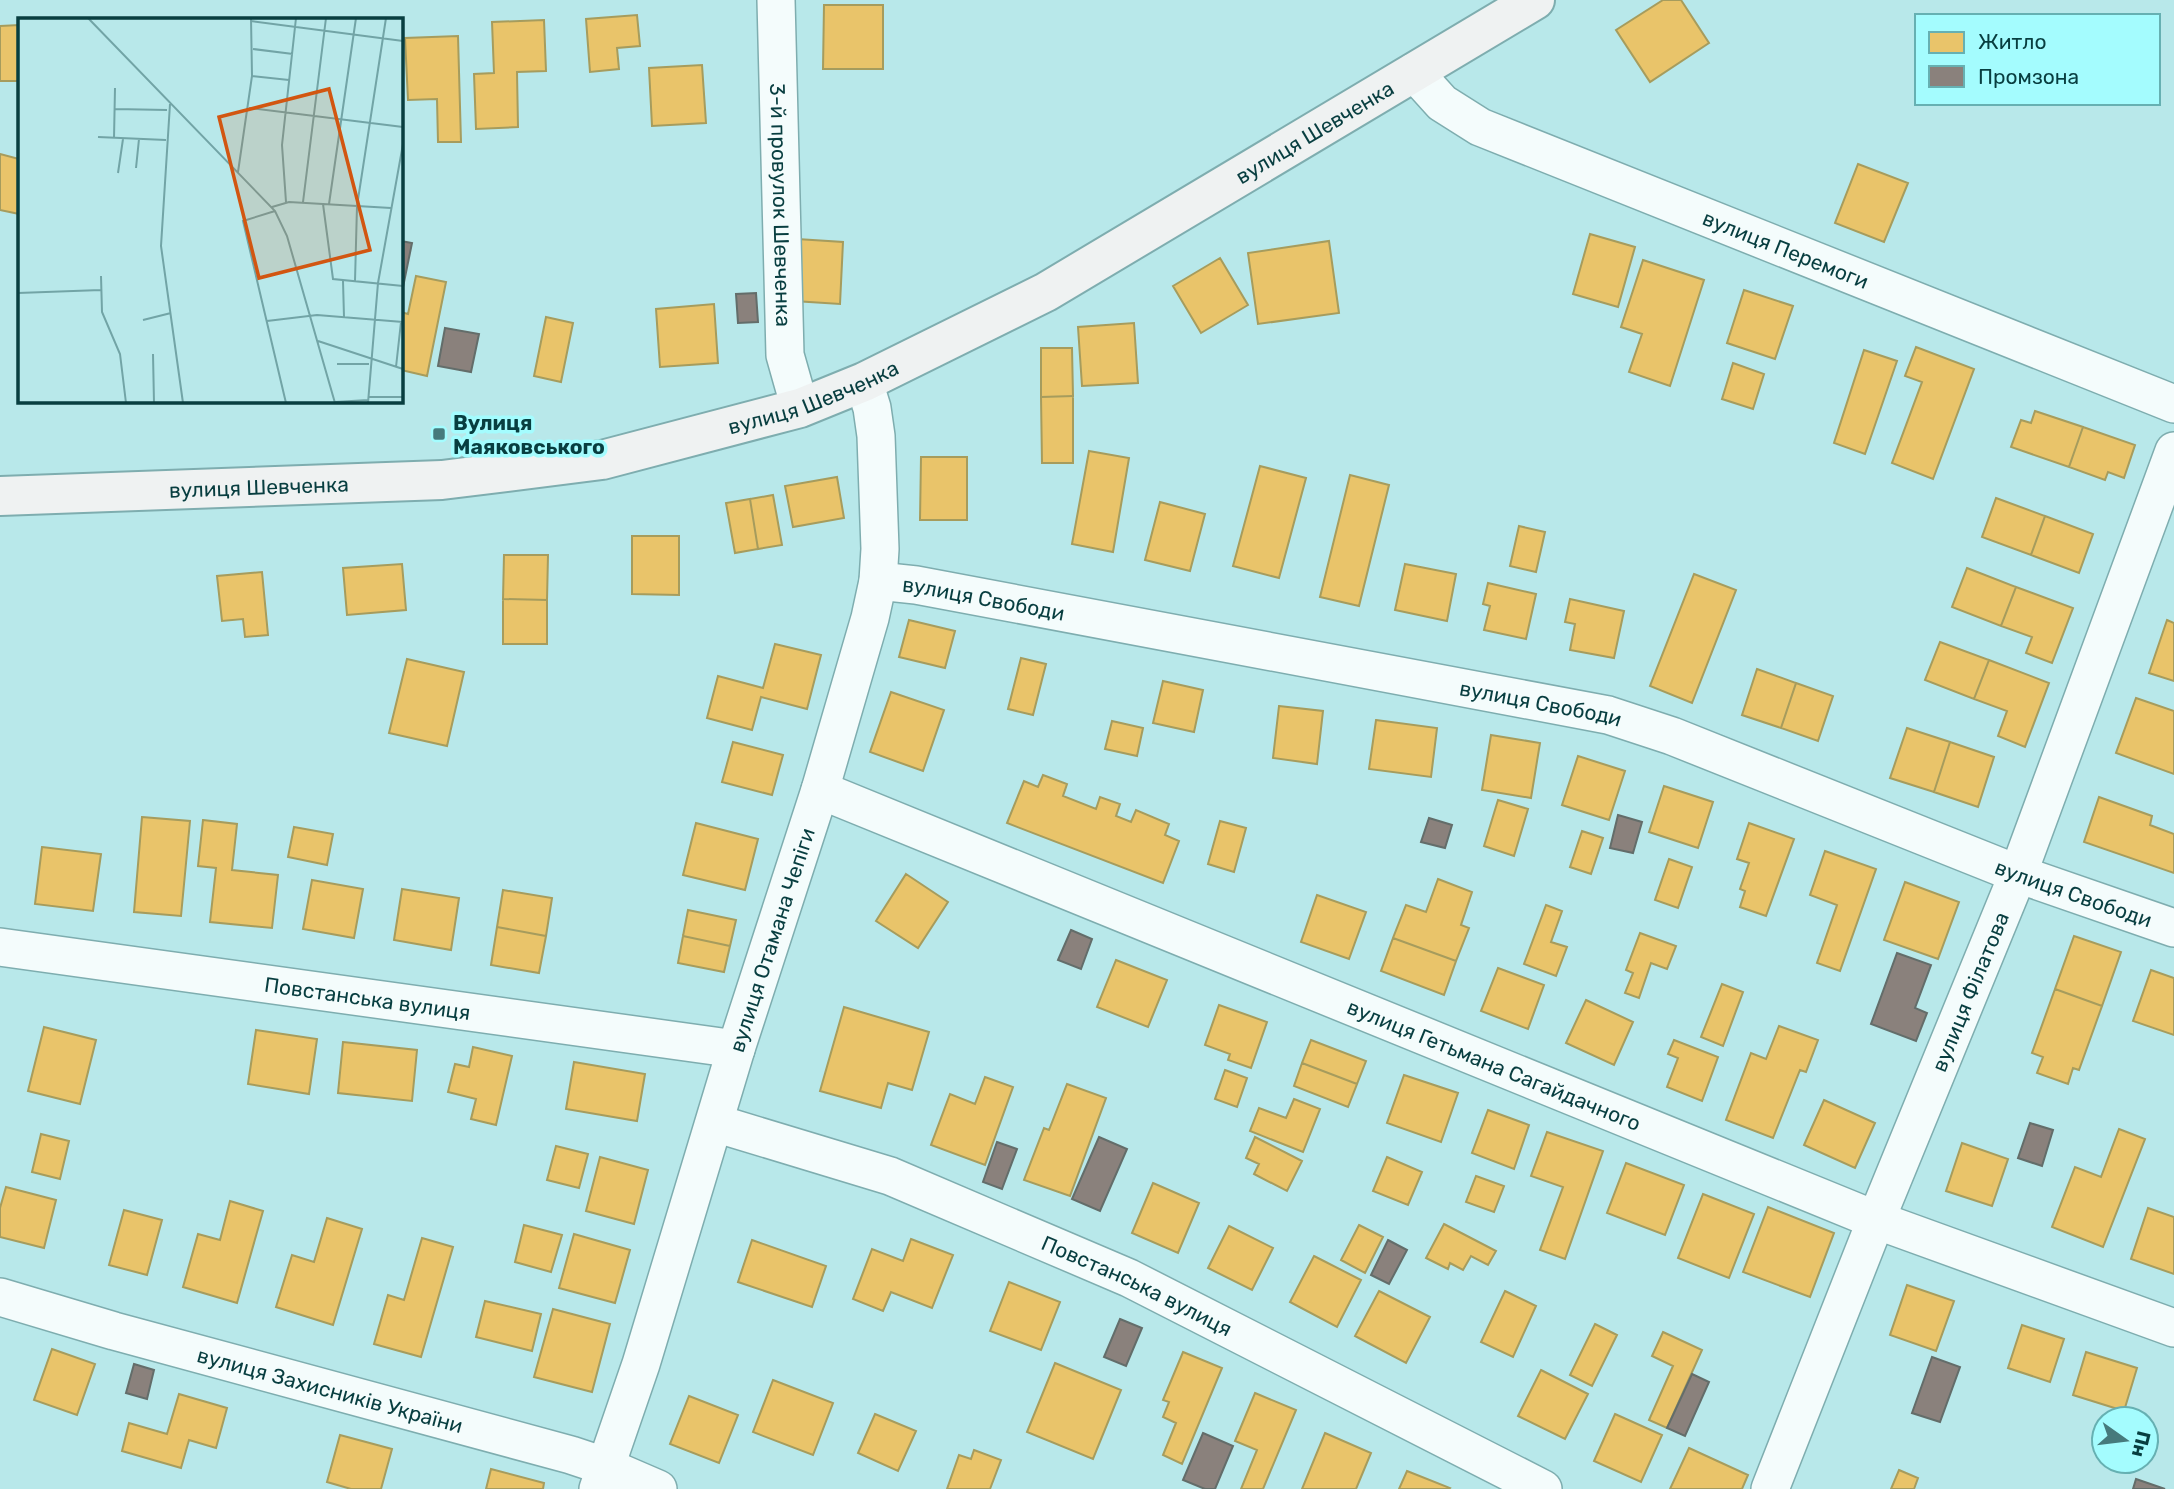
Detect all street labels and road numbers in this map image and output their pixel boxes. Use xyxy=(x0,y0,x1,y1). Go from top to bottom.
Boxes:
street label: вулиця Шевченка xyxy=(1231,75,1398,189)
street label: 3-й провулок Шевченка xyxy=(766,83,797,327)
street label: вулиця Перемоги xyxy=(1699,205,1872,293)
street label: вулиця Шевченка xyxy=(725,355,902,439)
street label: вулиця Шевченка xyxy=(168,471,349,502)
street label: вулиця Свободи xyxy=(901,571,1067,625)
street label: вулиця Свободи xyxy=(1458,675,1625,731)
street label: вулиця Отамана Чепіги xyxy=(723,825,819,1055)
street label: вулиця Свободи xyxy=(1991,854,2156,932)
street label: вулиця Філатова xyxy=(1926,908,2014,1075)
street label: Повстанська вулиця xyxy=(263,971,472,1025)
street label: вулиця Гетьмана Сагайдачного xyxy=(1344,994,1645,1135)
street label: Повстанська вулиця xyxy=(1038,1230,1236,1341)
street label: вулиця Захисників України xyxy=(195,1342,466,1438)

